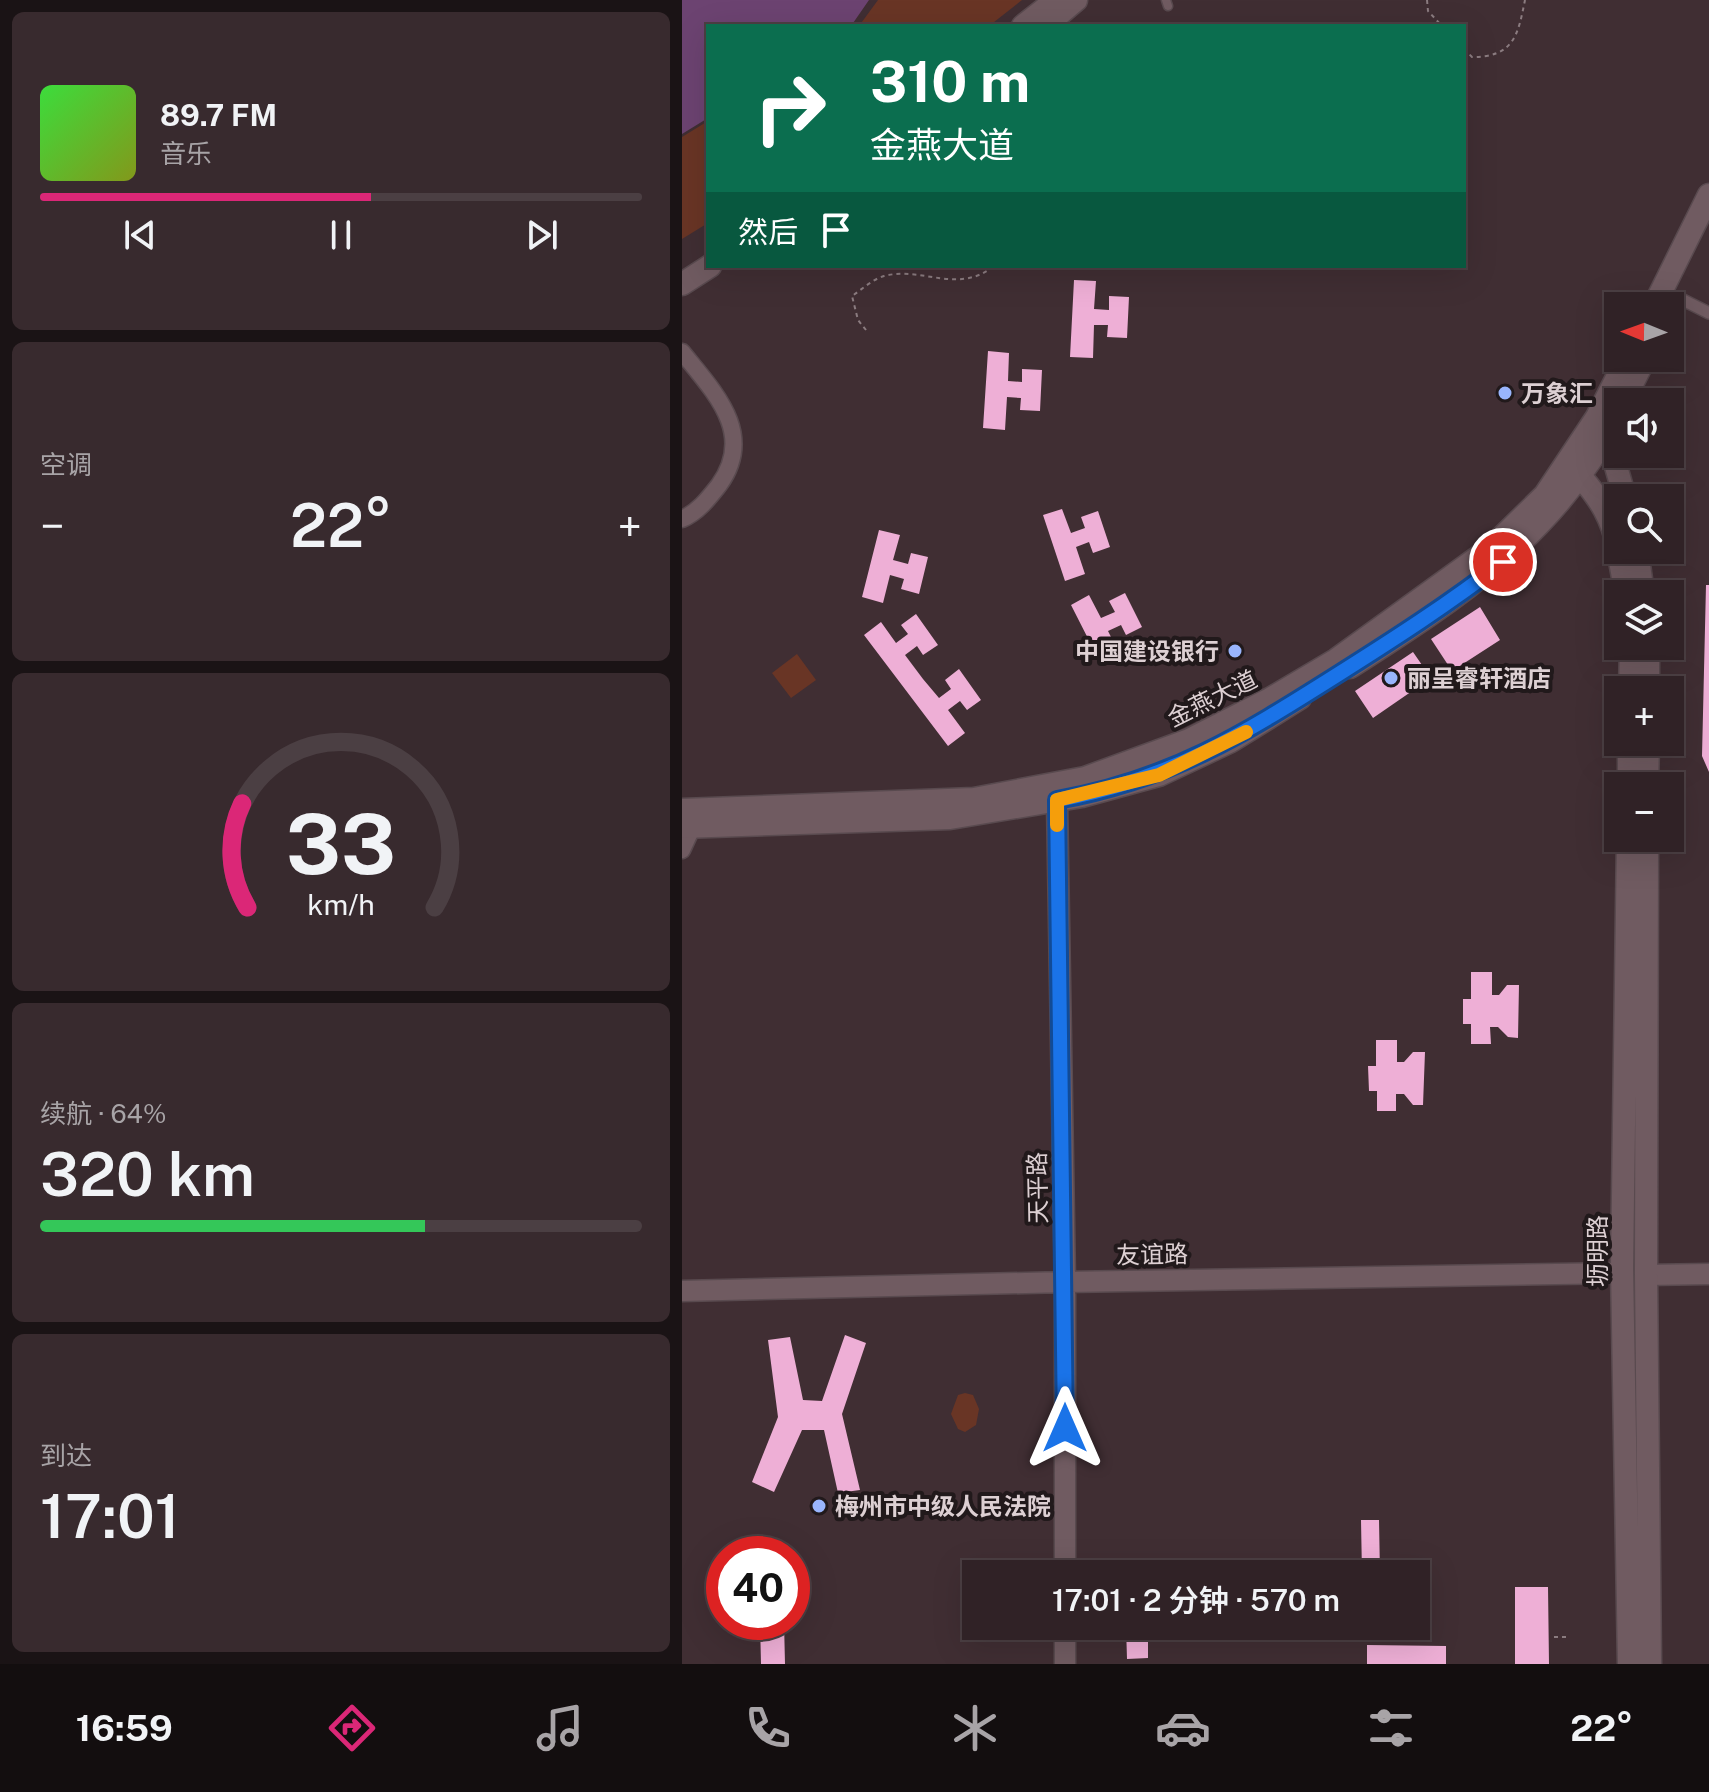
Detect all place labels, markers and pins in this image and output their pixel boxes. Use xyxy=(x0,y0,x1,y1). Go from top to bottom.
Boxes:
place label: 万象汇 xyxy=(1521,379,1593,407)
marker: 万象汇 xyxy=(1496,384,1514,402)
pin xyxy=(1469,528,1537,596)
place label: 中国建设银行 xyxy=(1075,637,1219,665)
marker: 中国建设银行 xyxy=(1226,642,1244,660)
place label: 丽呈睿轩酒店 xyxy=(1407,664,1551,692)
marker: 丽呈睿轩酒店 xyxy=(1382,669,1400,687)
place label: 梅州市中级人民法院 xyxy=(835,1492,1051,1520)
marker: 梅州市中级人民法院 xyxy=(810,1497,828,1515)

